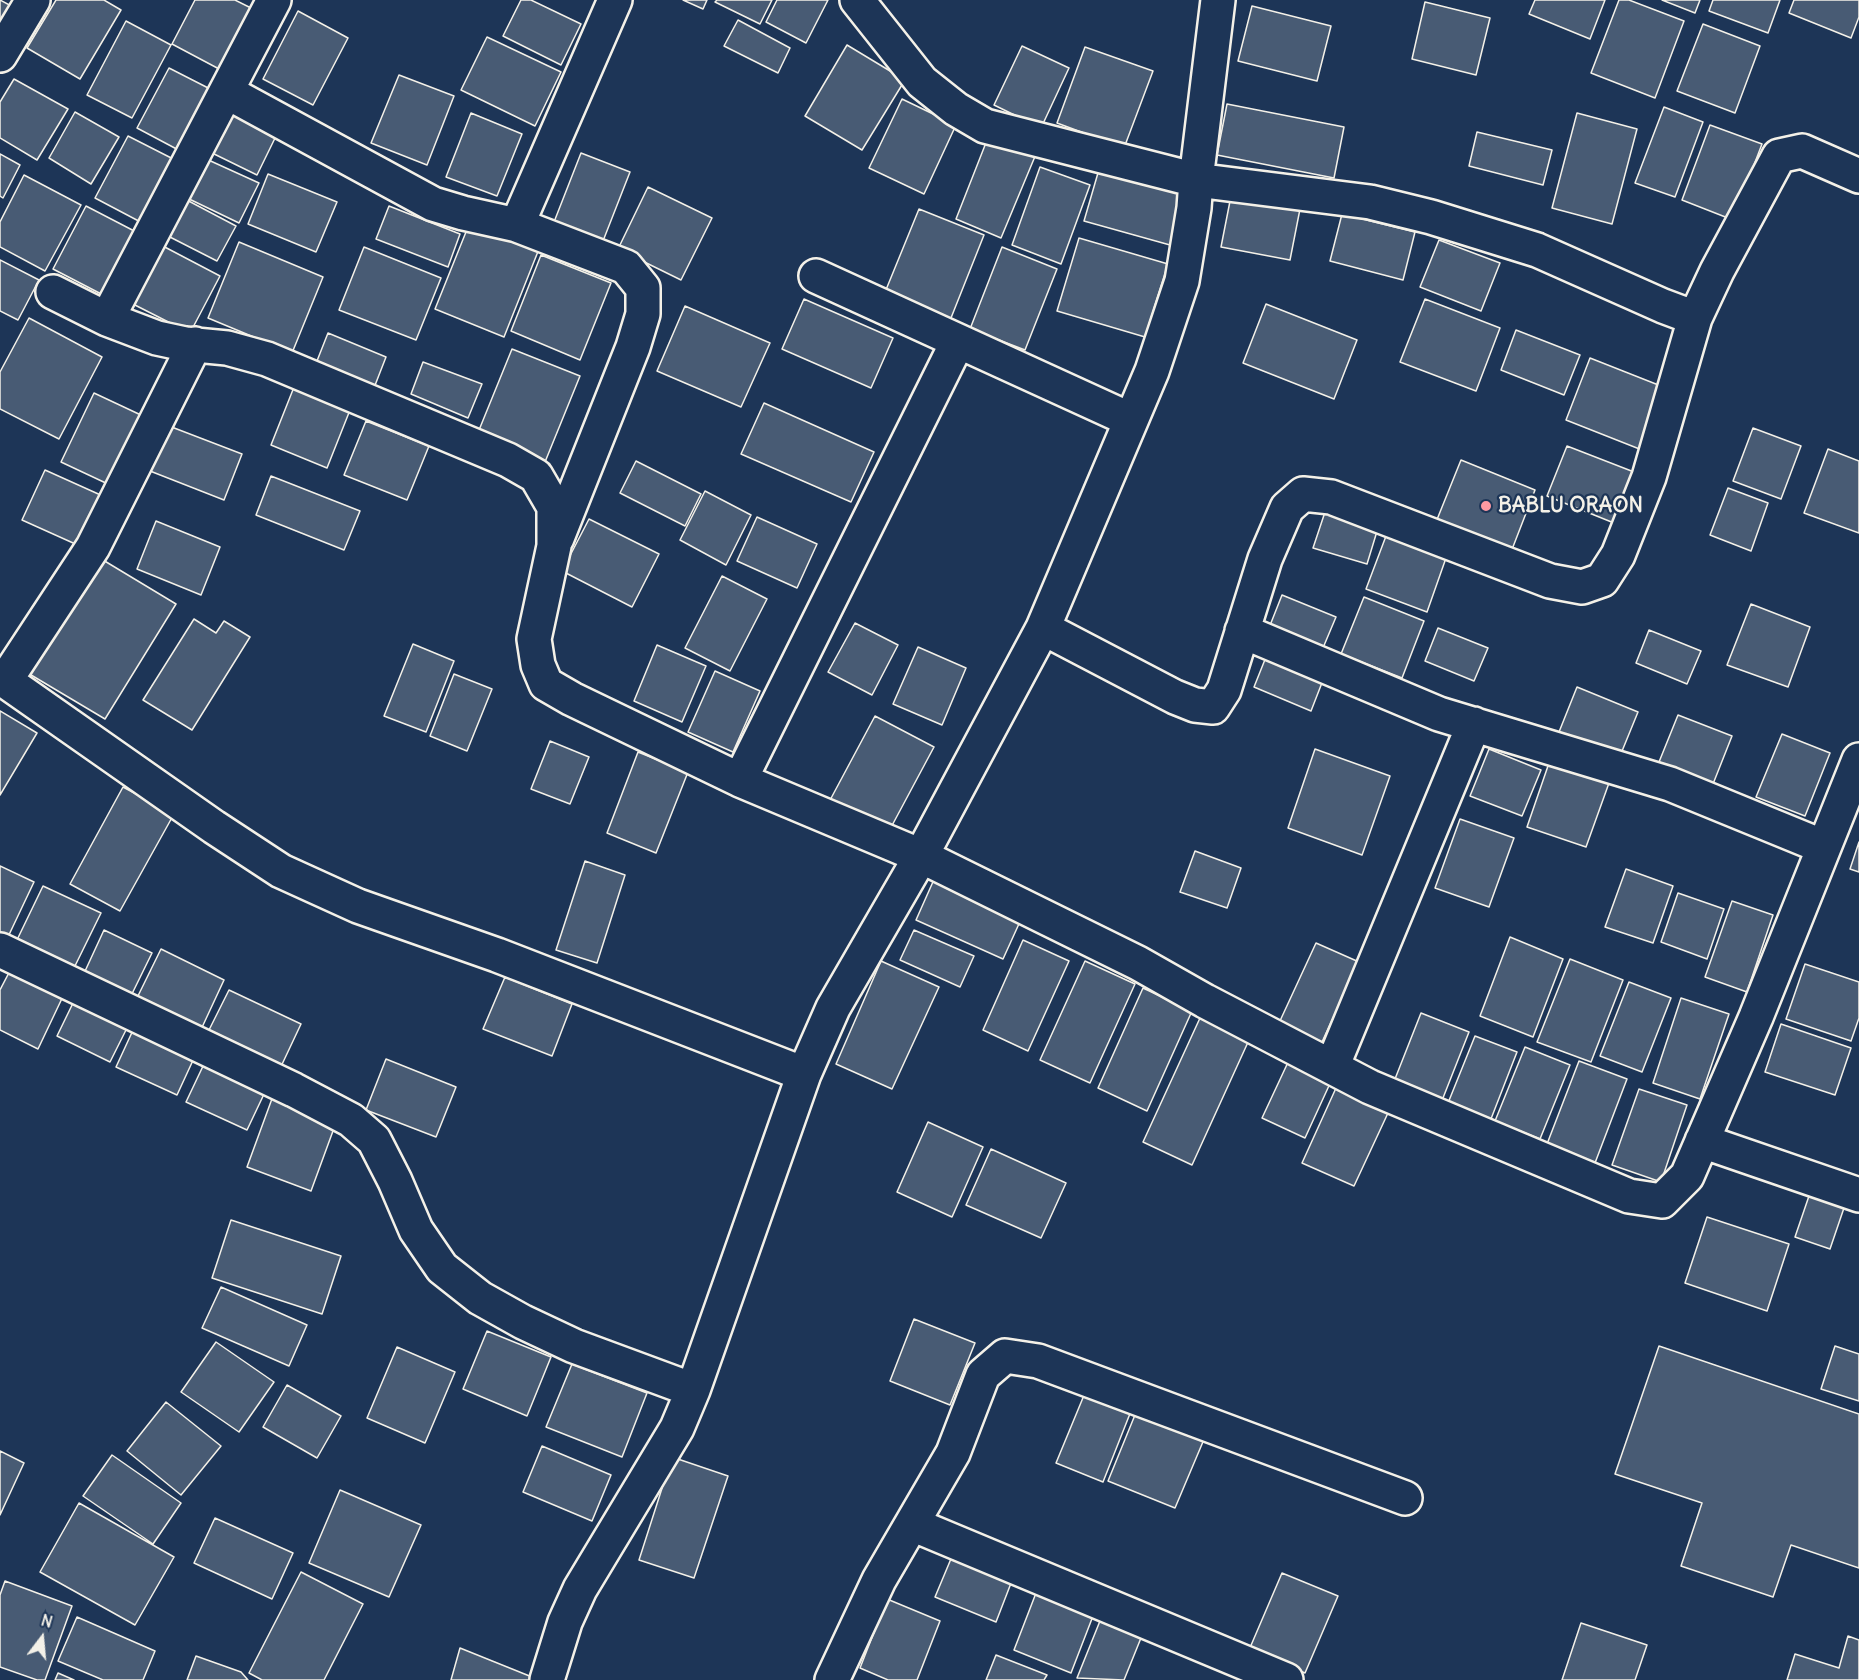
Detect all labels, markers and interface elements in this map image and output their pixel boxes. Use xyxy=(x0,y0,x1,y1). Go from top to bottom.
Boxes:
place label: BABLU ORAON xyxy=(1498,493,1643,519)
marker: BABLU ORAON xyxy=(1479,499,1493,513)
north arrow xyxy=(12,1608,72,1668)
text: N xyxy=(39,1610,55,1632)

